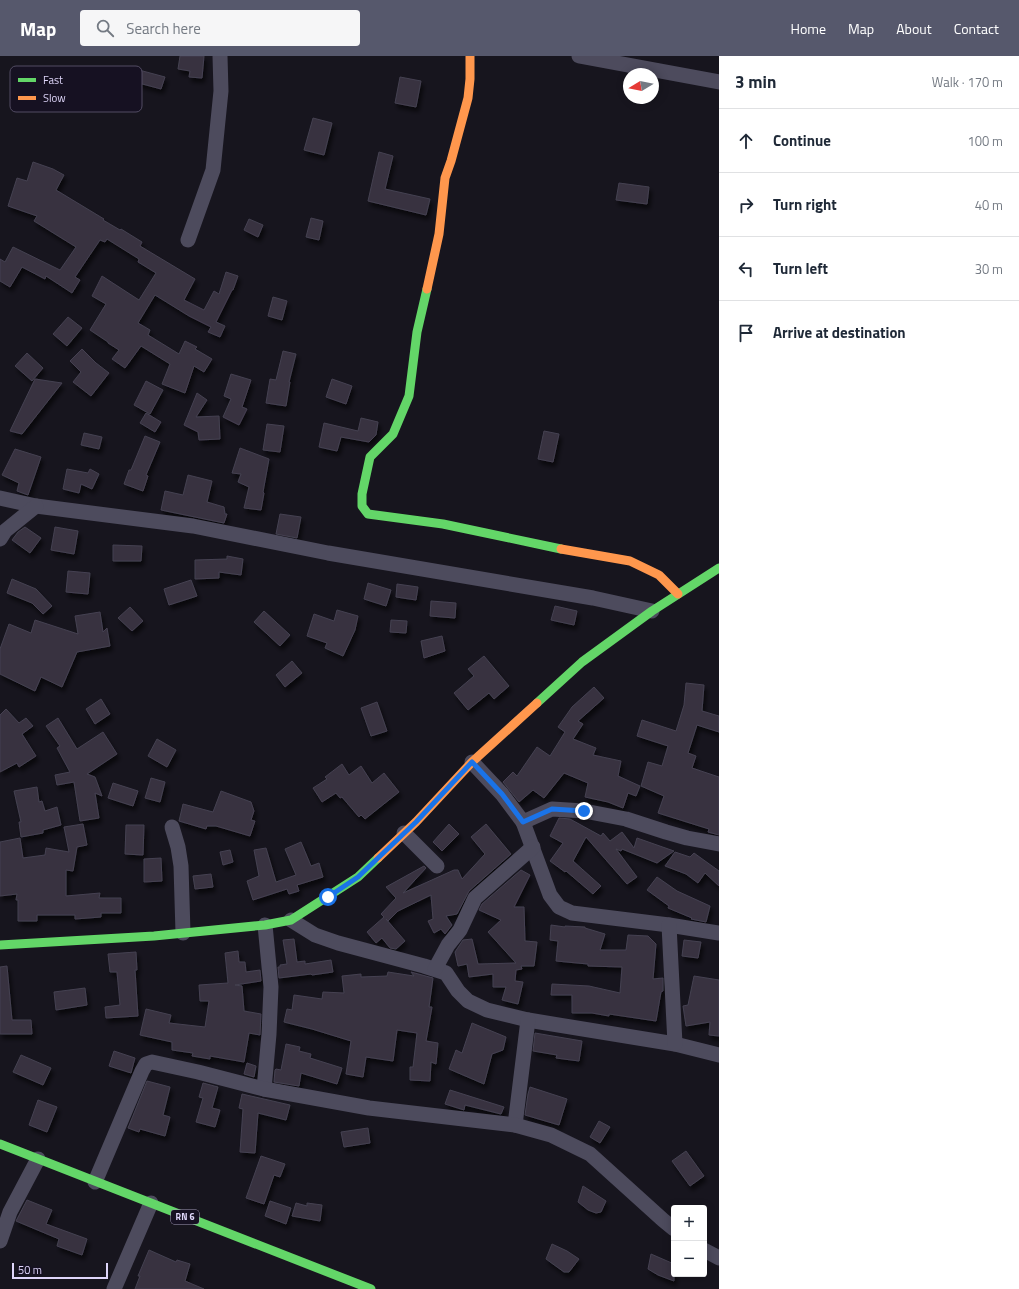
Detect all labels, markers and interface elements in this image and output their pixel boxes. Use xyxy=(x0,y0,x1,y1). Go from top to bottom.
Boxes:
search box xyxy=(80,10,360,46)
text: Map xyxy=(20,14,56,43)
icon: search xyxy=(94,17,116,39)
text: Search here xyxy=(126,17,201,40)
text: Home xyxy=(791,18,826,39)
text: Map xyxy=(848,18,874,39)
text: About xyxy=(896,18,932,39)
text: Contact xyxy=(954,18,999,39)
legend xyxy=(10,66,142,112)
north arrow xyxy=(623,68,659,104)
text: 3 min xyxy=(735,69,776,95)
text: Fast xyxy=(43,72,63,88)
text: Walk · 170 m xyxy=(932,72,1003,92)
text: Slow xyxy=(43,90,66,106)
text: Continue xyxy=(773,129,831,152)
icon: ahead xyxy=(735,130,757,152)
text: 100 m xyxy=(967,131,1003,151)
text: Turn right xyxy=(773,193,837,216)
icon: right xyxy=(735,194,757,216)
text: 40 m xyxy=(975,195,1003,215)
text: Turn left xyxy=(773,257,828,280)
icon: left xyxy=(735,258,757,280)
text: 30 m xyxy=(975,259,1003,279)
text: Arrive at destination xyxy=(773,321,906,344)
icon: arrive xyxy=(735,322,757,344)
route end xyxy=(575,802,593,820)
route start xyxy=(319,888,337,906)
map controls xyxy=(671,1205,707,1277)
button: + xyxy=(671,1205,707,1241)
road number: RN 6 xyxy=(171,1210,199,1224)
button: − xyxy=(671,1241,707,1277)
scale bar xyxy=(12,1261,108,1280)
text: 50 m xyxy=(18,1262,42,1278)

